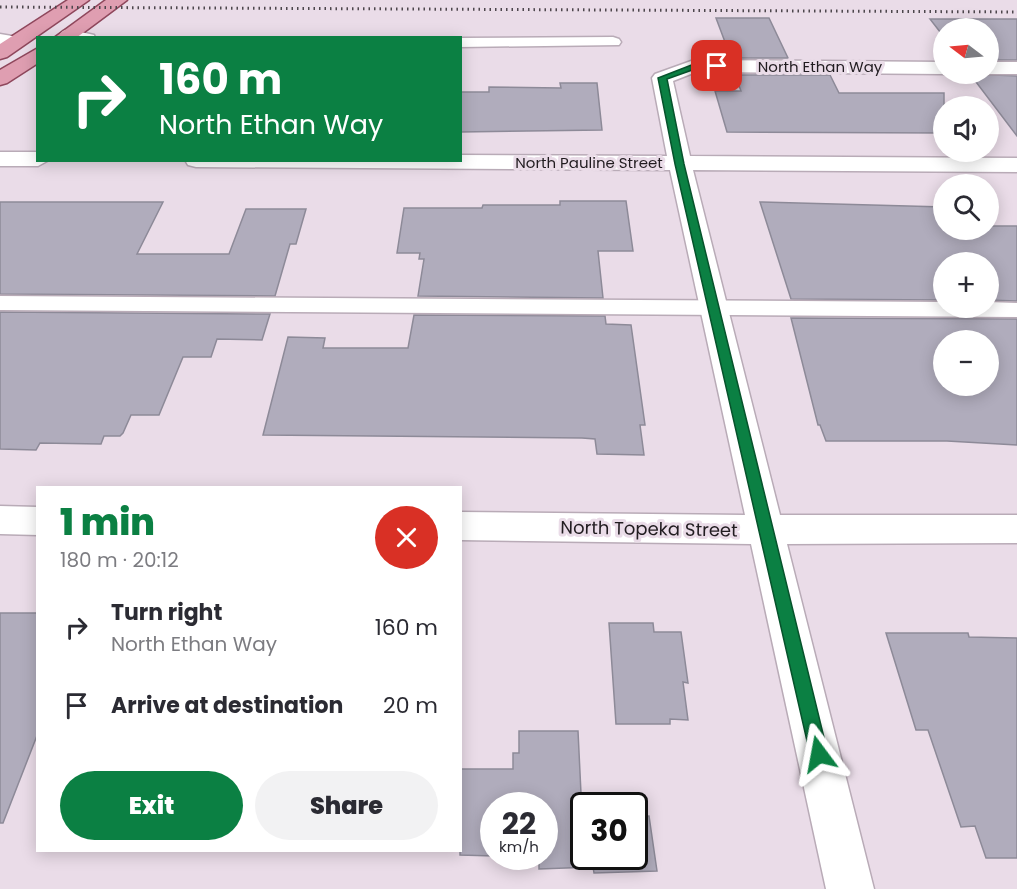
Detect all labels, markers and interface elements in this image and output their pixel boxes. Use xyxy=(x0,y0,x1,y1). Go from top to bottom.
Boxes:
north arrow xyxy=(933,18,999,84)
map controls xyxy=(933,18,999,396)
pin xyxy=(691,40,742,91)
icon: arrive xyxy=(700,49,733,82)
text: 160 m xyxy=(159,50,282,109)
street label: North Ethan Way xyxy=(758,56,883,77)
icon: right xyxy=(60,60,138,138)
button: sound xyxy=(933,96,999,162)
text: North Ethan Way xyxy=(159,106,383,143)
street label: North Pauline Street xyxy=(515,152,663,173)
button: search xyxy=(933,174,999,240)
button: + xyxy=(933,252,999,318)
button: − xyxy=(933,330,999,396)
text: 1 min xyxy=(60,497,155,548)
button: close xyxy=(375,506,438,569)
street label: North Topeka Street xyxy=(560,514,738,543)
text: 180 m · 20:12 xyxy=(60,546,179,574)
text: Turn right xyxy=(111,597,222,628)
icon: right xyxy=(60,611,93,644)
text: 160 m xyxy=(375,612,438,643)
text: North Ethan Way xyxy=(111,630,277,658)
icon: arrive xyxy=(60,689,93,722)
text: Arrive at destination xyxy=(111,690,343,721)
text: 20 m xyxy=(383,690,438,721)
position arrow xyxy=(787,722,851,786)
button: Exit xyxy=(60,771,243,840)
button: Share xyxy=(255,771,438,840)
speed limit sign: 30 xyxy=(570,792,648,870)
text: 22 xyxy=(502,802,536,845)
text: km/h xyxy=(499,836,539,857)

